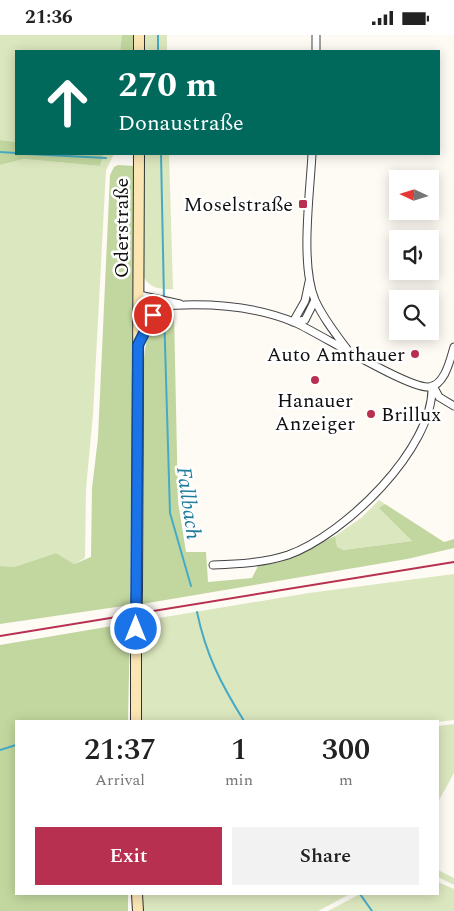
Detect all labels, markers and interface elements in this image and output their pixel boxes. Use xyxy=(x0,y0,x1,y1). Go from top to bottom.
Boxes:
text: 21:36 xyxy=(25,3,73,32)
text: 270 m xyxy=(118,59,217,112)
icon: ahead xyxy=(35,70,100,135)
text: Donaustraße xyxy=(118,107,244,140)
north arrow xyxy=(389,170,439,220)
map controls xyxy=(389,170,439,340)
street label: Oderstraße xyxy=(107,178,137,278)
place label: Moselstraße xyxy=(183,190,293,220)
marker: Moselstraße xyxy=(297,198,309,210)
button: sound xyxy=(389,230,439,280)
button: search xyxy=(389,290,439,340)
pin xyxy=(132,294,174,336)
icon: arrive xyxy=(139,301,167,329)
place label: Auto Amthauer xyxy=(267,340,405,370)
marker: Auto Amthauer xyxy=(409,348,421,360)
marker: Hanauer Anzeiger xyxy=(309,374,321,386)
place label: Hanauer Anzeiger xyxy=(275,386,355,439)
place label: Brillux xyxy=(381,400,441,430)
marker: Brillux xyxy=(365,408,377,420)
water label: Fallbach xyxy=(167,465,209,542)
position arrow xyxy=(109,602,161,654)
text: 21:37 xyxy=(84,727,156,773)
text: 1 xyxy=(231,727,247,773)
text: 300 xyxy=(322,727,370,773)
text: Arrival xyxy=(95,768,145,792)
text: min xyxy=(225,768,253,792)
text: m xyxy=(339,768,353,792)
button: Exit xyxy=(35,827,222,885)
button: Share xyxy=(232,827,419,885)

